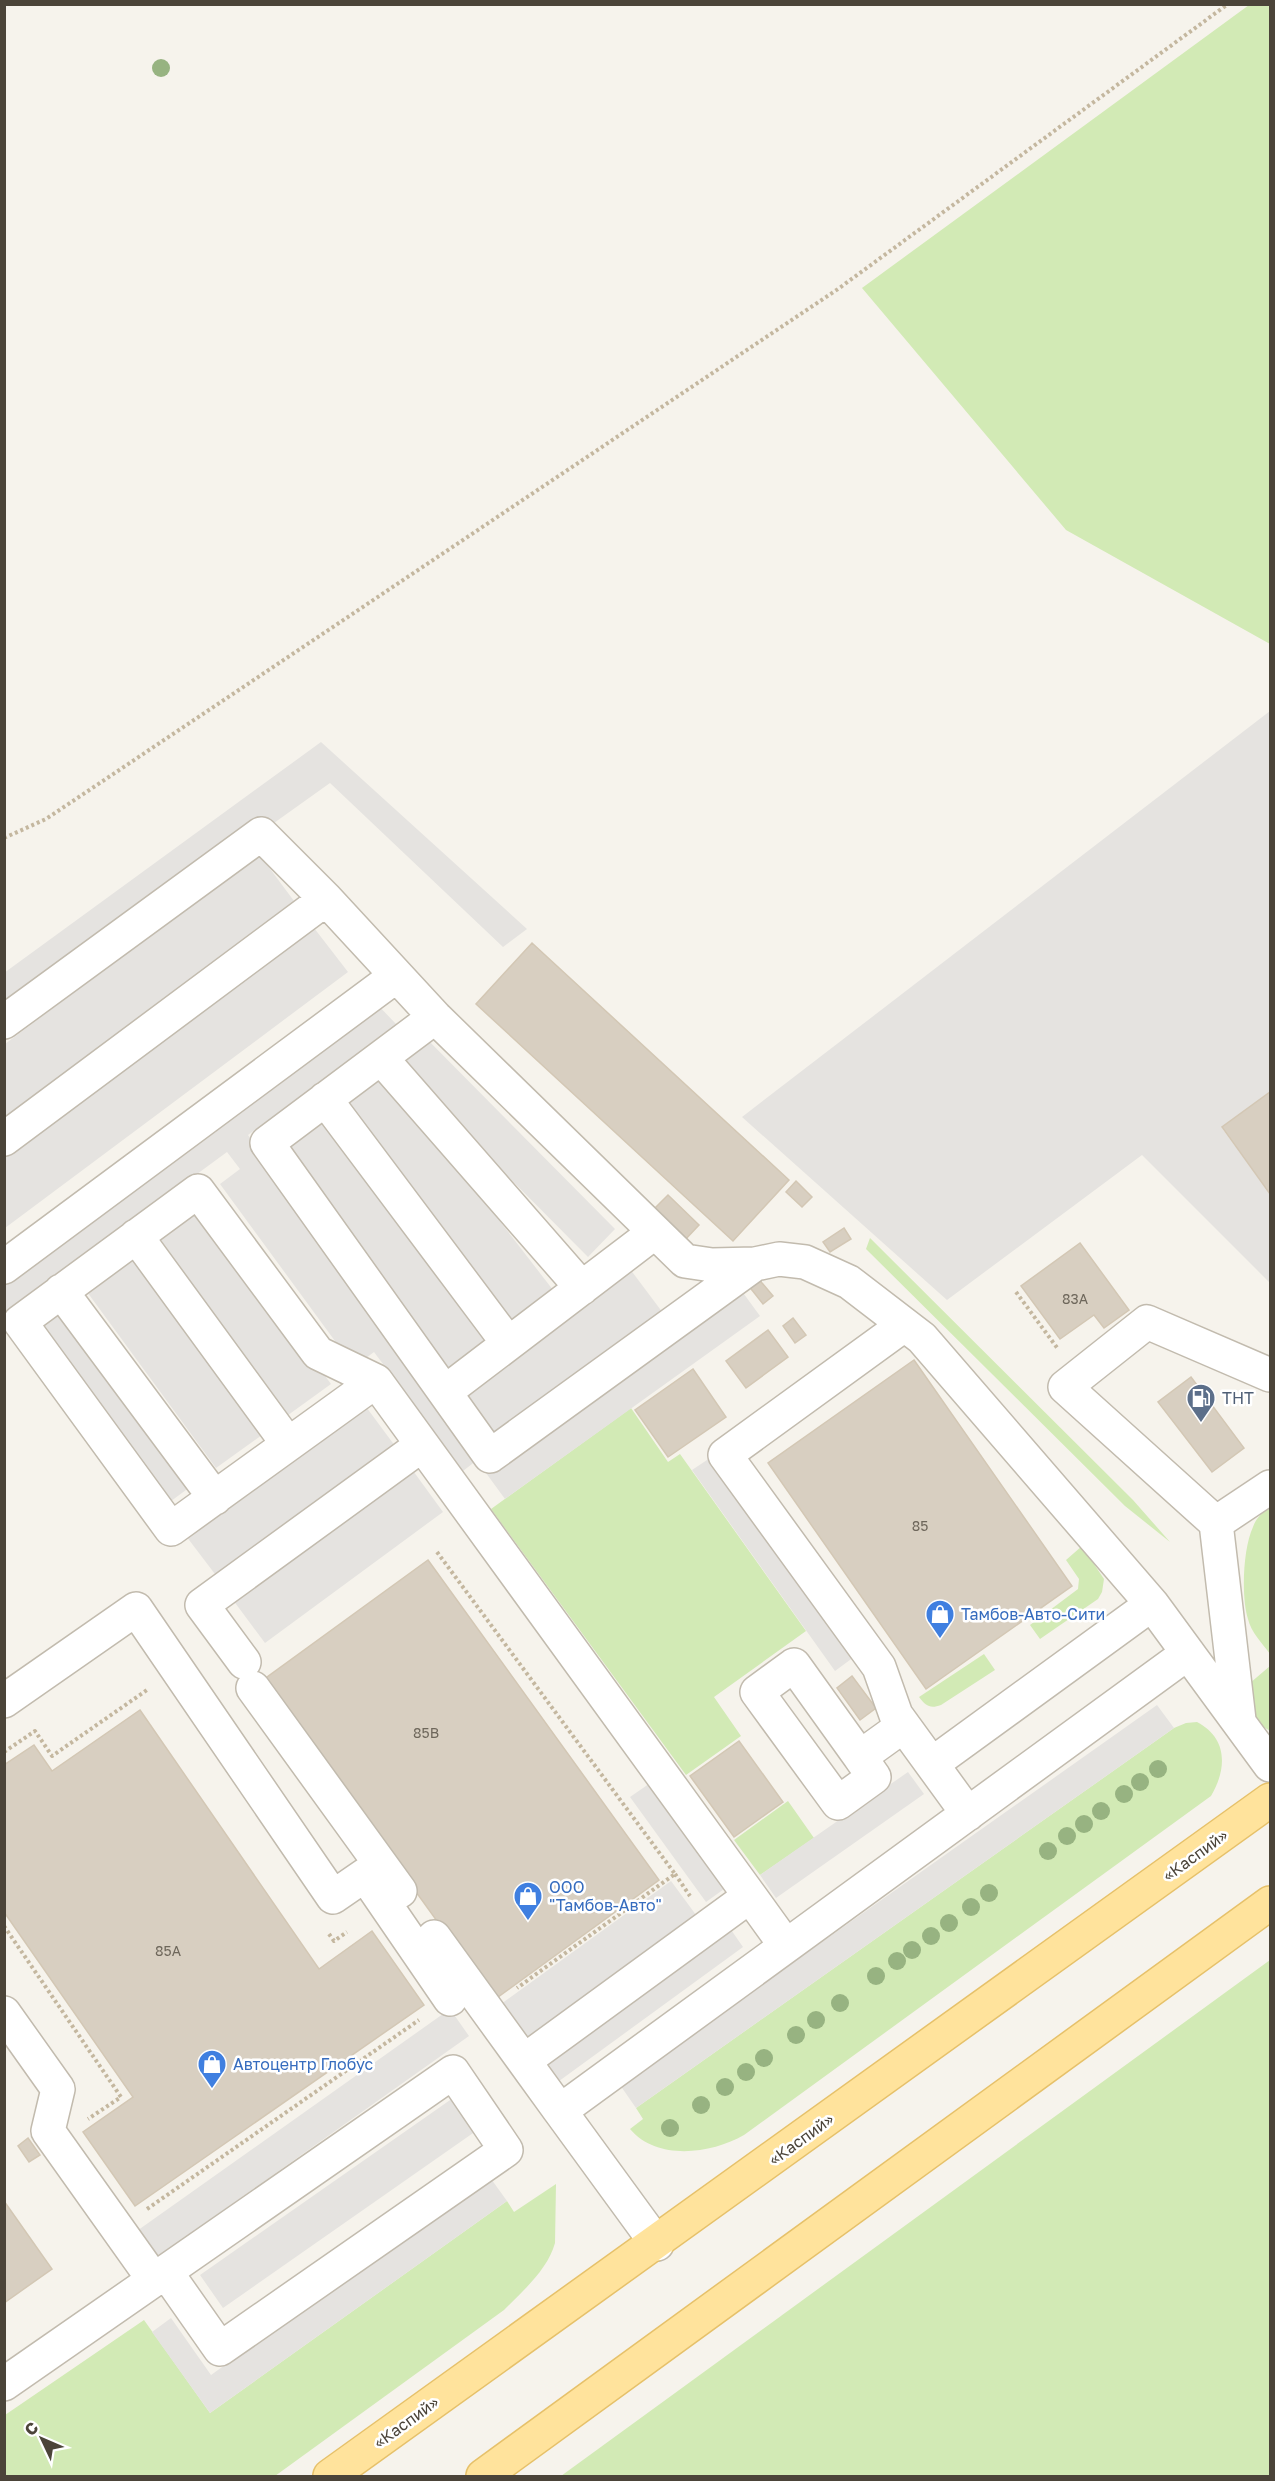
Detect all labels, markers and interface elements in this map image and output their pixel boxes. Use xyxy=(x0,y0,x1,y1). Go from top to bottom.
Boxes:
house number: 83А xyxy=(1062,1290,1089,1307)
fuel station icon: ТНТ xyxy=(1185,1382,1217,1424)
place label: ТНТ xyxy=(1222,1388,1254,1408)
house number: 85 xyxy=(912,1517,928,1534)
shop icon: Тамбов-Авто-Сити xyxy=(924,1598,956,1640)
place label: Тамбов-Авто-Сити xyxy=(961,1604,1105,1624)
house number: 85В xyxy=(413,1724,439,1741)
street label: «Каспий» xyxy=(1159,1825,1232,1885)
place label: ООО "Тамбов-Авто" xyxy=(549,1877,662,1915)
shop icon: ООО "Тамбов-Авто" xyxy=(512,1880,544,1922)
house number: 85А xyxy=(155,1942,182,1959)
shop icon: Автоцентр Глобус xyxy=(196,2048,228,2090)
place label: Автоцентр Глобус xyxy=(233,2054,374,2074)
street label: «Каспий» xyxy=(765,2109,838,2169)
street label: «Каспий» xyxy=(370,2392,443,2452)
north arrow xyxy=(12,2409,72,2469)
text: С xyxy=(20,2418,42,2440)

